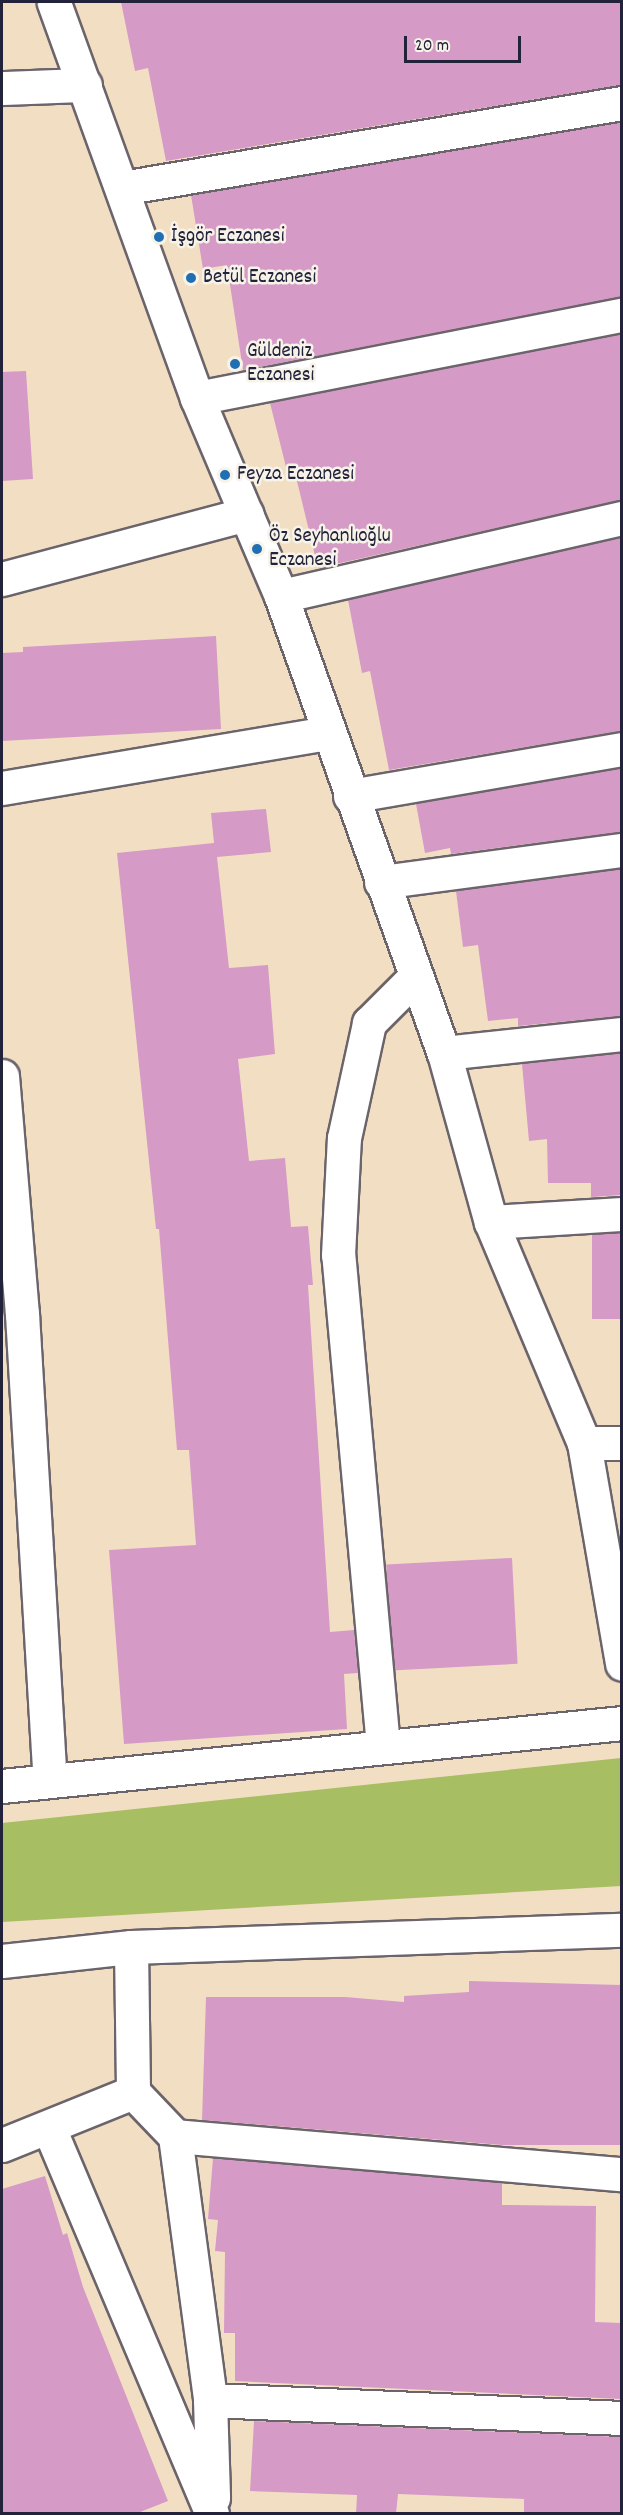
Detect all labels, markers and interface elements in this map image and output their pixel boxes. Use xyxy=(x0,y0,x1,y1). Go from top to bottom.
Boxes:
scale bar xyxy=(407,24,524,62)
text: 20 m xyxy=(415,34,449,59)
place label: İşgör Eczanesi xyxy=(171,224,285,250)
marker: İşgör Eczanesi xyxy=(152,230,166,244)
place label: Betül Eczanesi xyxy=(203,265,316,291)
marker: Betül Eczanesi xyxy=(184,271,198,285)
place label: Güldeniz Eczanesi xyxy=(247,339,314,389)
marker: Güldeniz Eczanesi xyxy=(228,357,242,371)
place label: Feyza Eczanesi xyxy=(237,462,354,488)
marker: Feyza Eczanesi xyxy=(218,468,232,482)
place label: Öz Seyhanlıoğlu Eczanesi xyxy=(269,524,391,574)
marker: Öz Seyhanlıoğlu Eczanesi xyxy=(250,542,264,556)

